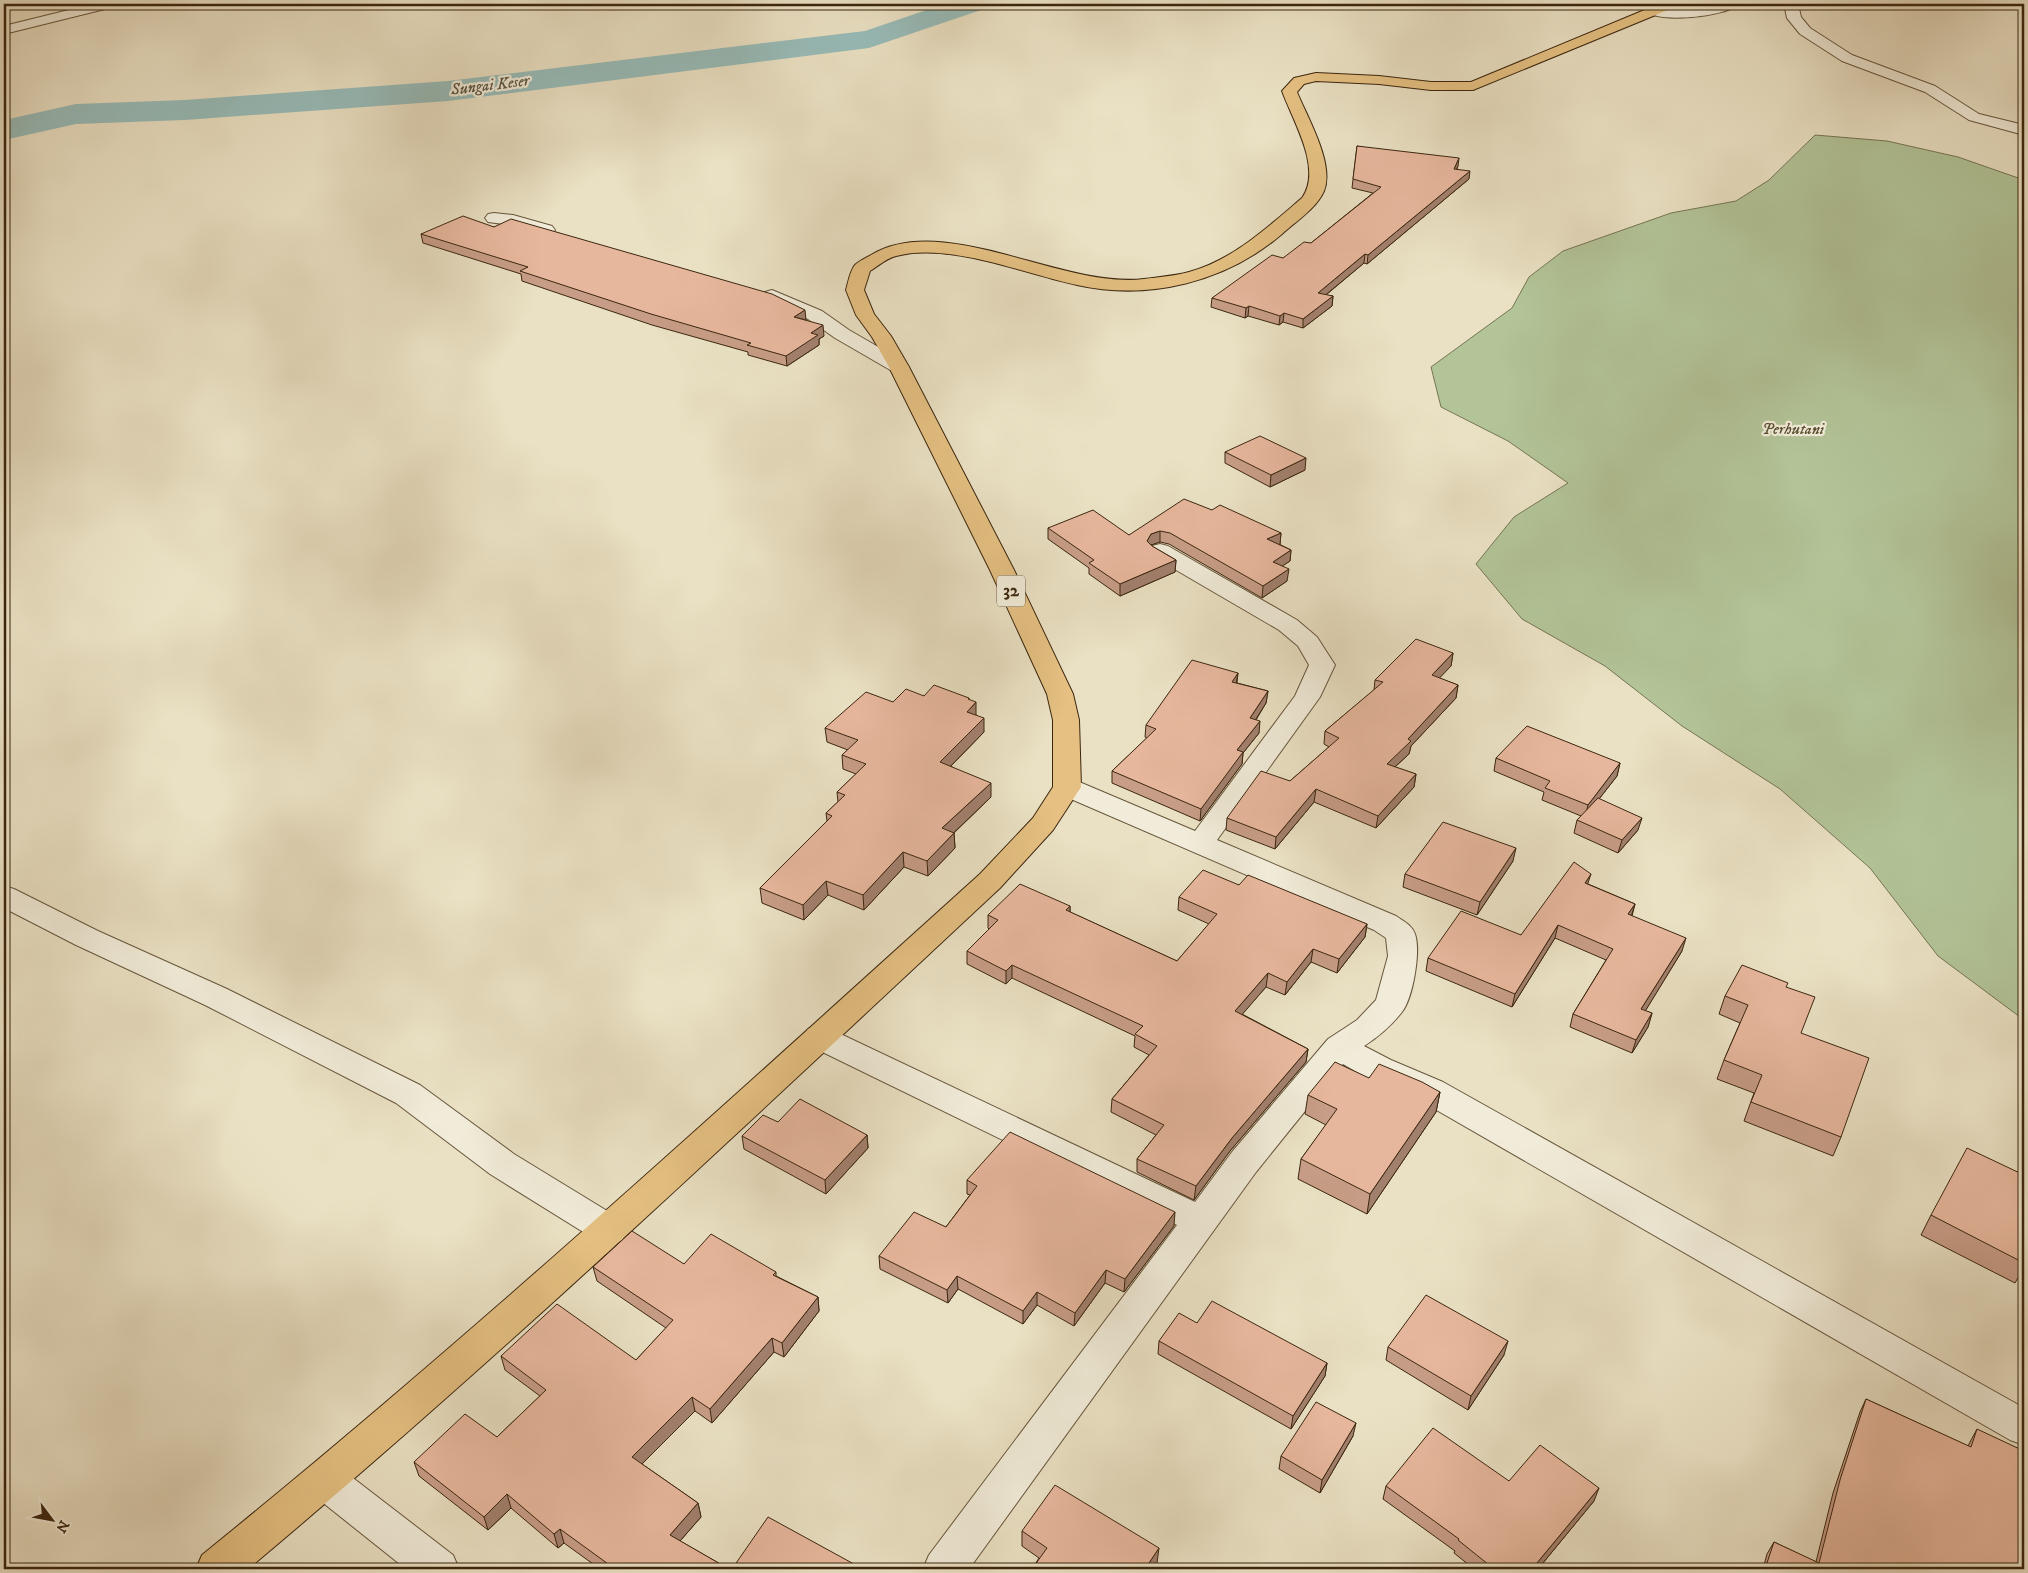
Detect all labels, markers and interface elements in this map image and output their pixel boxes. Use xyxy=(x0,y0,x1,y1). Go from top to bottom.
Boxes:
water label: Sungai Keser xyxy=(449,70,532,100)
park label: Perhutani xyxy=(1762,419,1825,439)
road number: 32 xyxy=(997,576,1025,606)
north arrow xyxy=(28,1496,78,1546)
text: N xyxy=(51,1517,73,1536)

